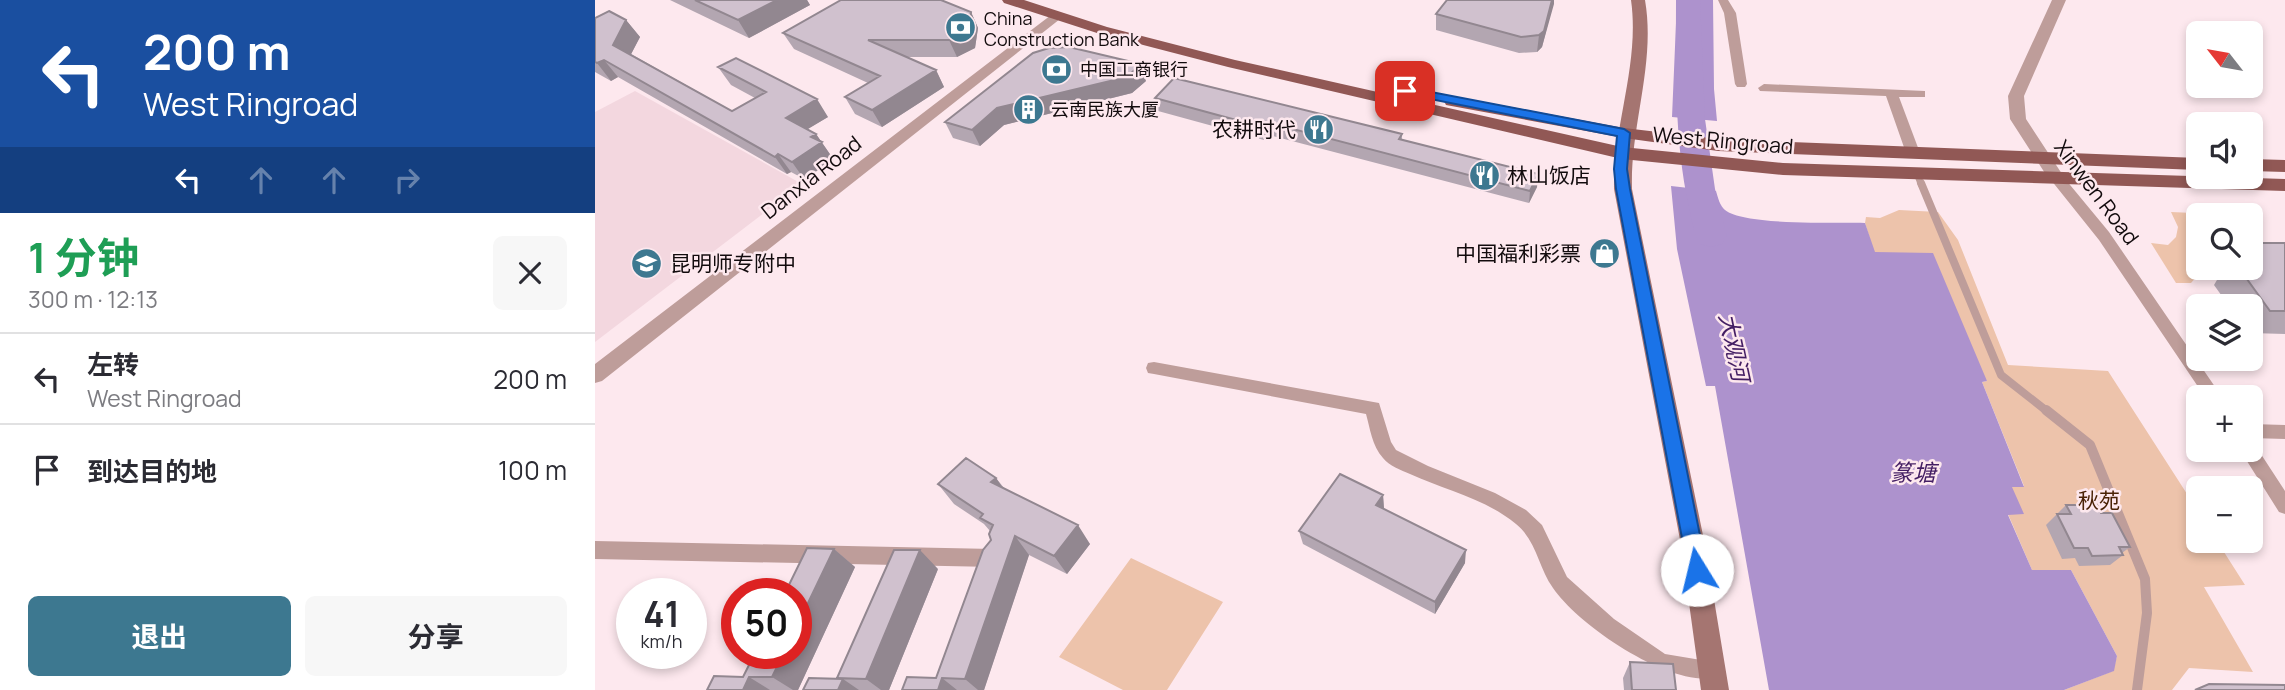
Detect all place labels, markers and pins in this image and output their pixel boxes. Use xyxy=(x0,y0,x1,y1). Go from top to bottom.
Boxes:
place label: China Construction Bank xyxy=(984,6,1140,51)
bank icon: China Construction Bank xyxy=(944,11,978,45)
bank icon: 中国工商银行 xyxy=(1040,52,1074,86)
place label: 中国工商银行 xyxy=(1080,57,1188,81)
pin xyxy=(1375,61,1435,121)
building icon: 云南民族大厦 xyxy=(1011,92,1045,126)
place label: 云南民族大厦 xyxy=(1051,97,1159,121)
restaurant icon: 农耕时代 xyxy=(1302,112,1336,146)
place label: 农耕时代 xyxy=(1212,115,1296,143)
restaurant icon: 林山饭店 xyxy=(1467,158,1501,192)
place label: 林山饭店 xyxy=(1507,161,1591,189)
shop icon: 中国福利彩票 xyxy=(1587,236,1621,270)
place label: 中国福利彩票 xyxy=(1455,239,1581,267)
school or university icon: 昆明师专附中 xyxy=(630,246,664,280)
place label: 昆明师专附中 xyxy=(670,249,796,277)

